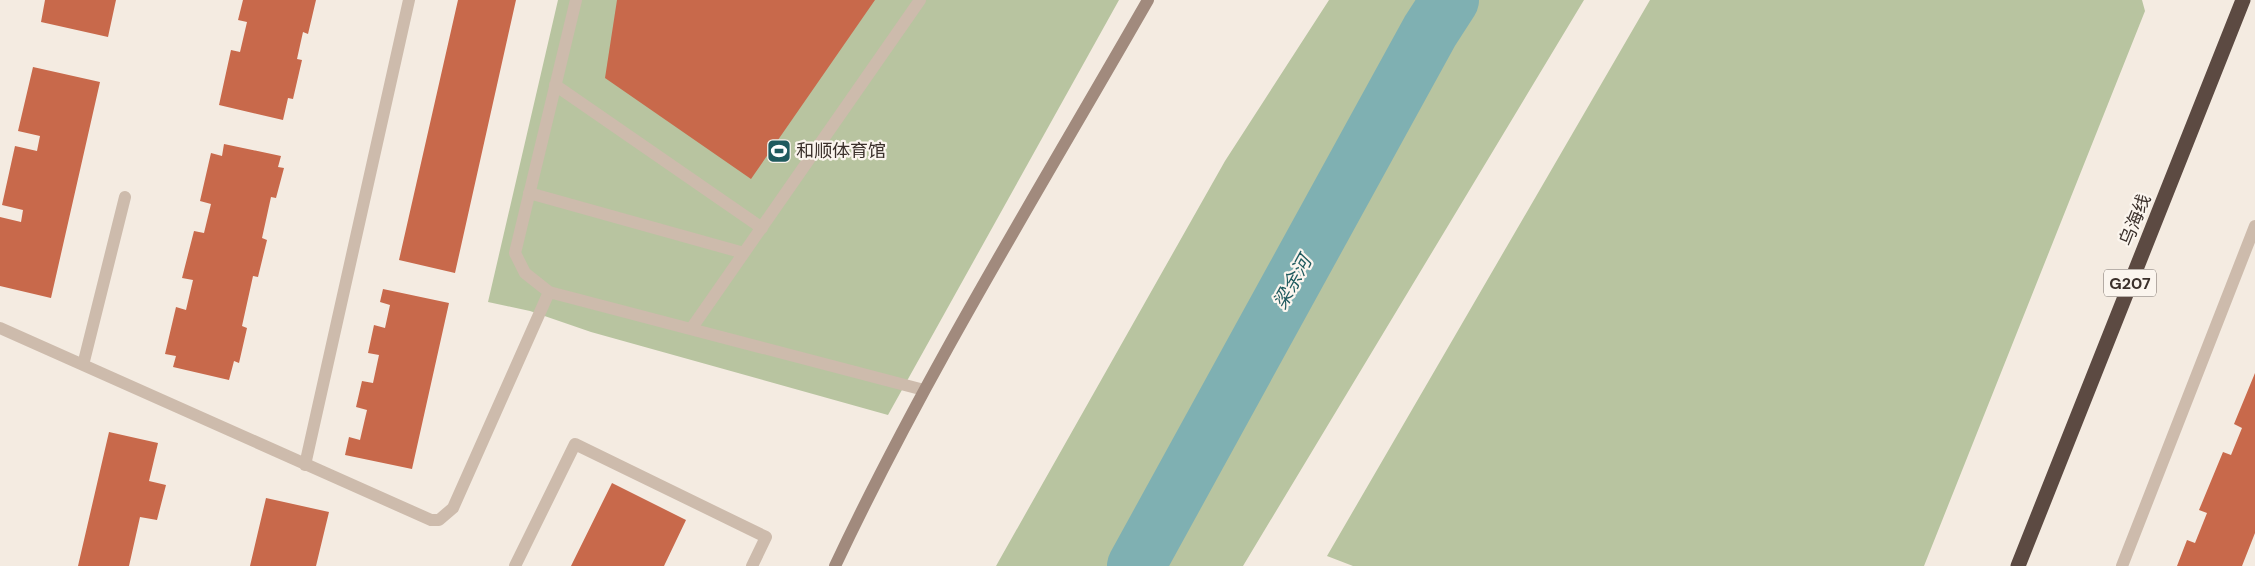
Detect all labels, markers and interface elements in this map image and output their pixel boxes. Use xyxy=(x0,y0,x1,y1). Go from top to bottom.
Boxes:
sports icon: 和顺体育馆 xyxy=(766,138,792,164)
place label: 和顺体育馆 xyxy=(796,139,886,163)
street label: 乌海线 xyxy=(2114,190,2156,250)
water label: 梁余河 xyxy=(1268,248,1319,313)
road number: G207 xyxy=(2104,270,2156,296)

